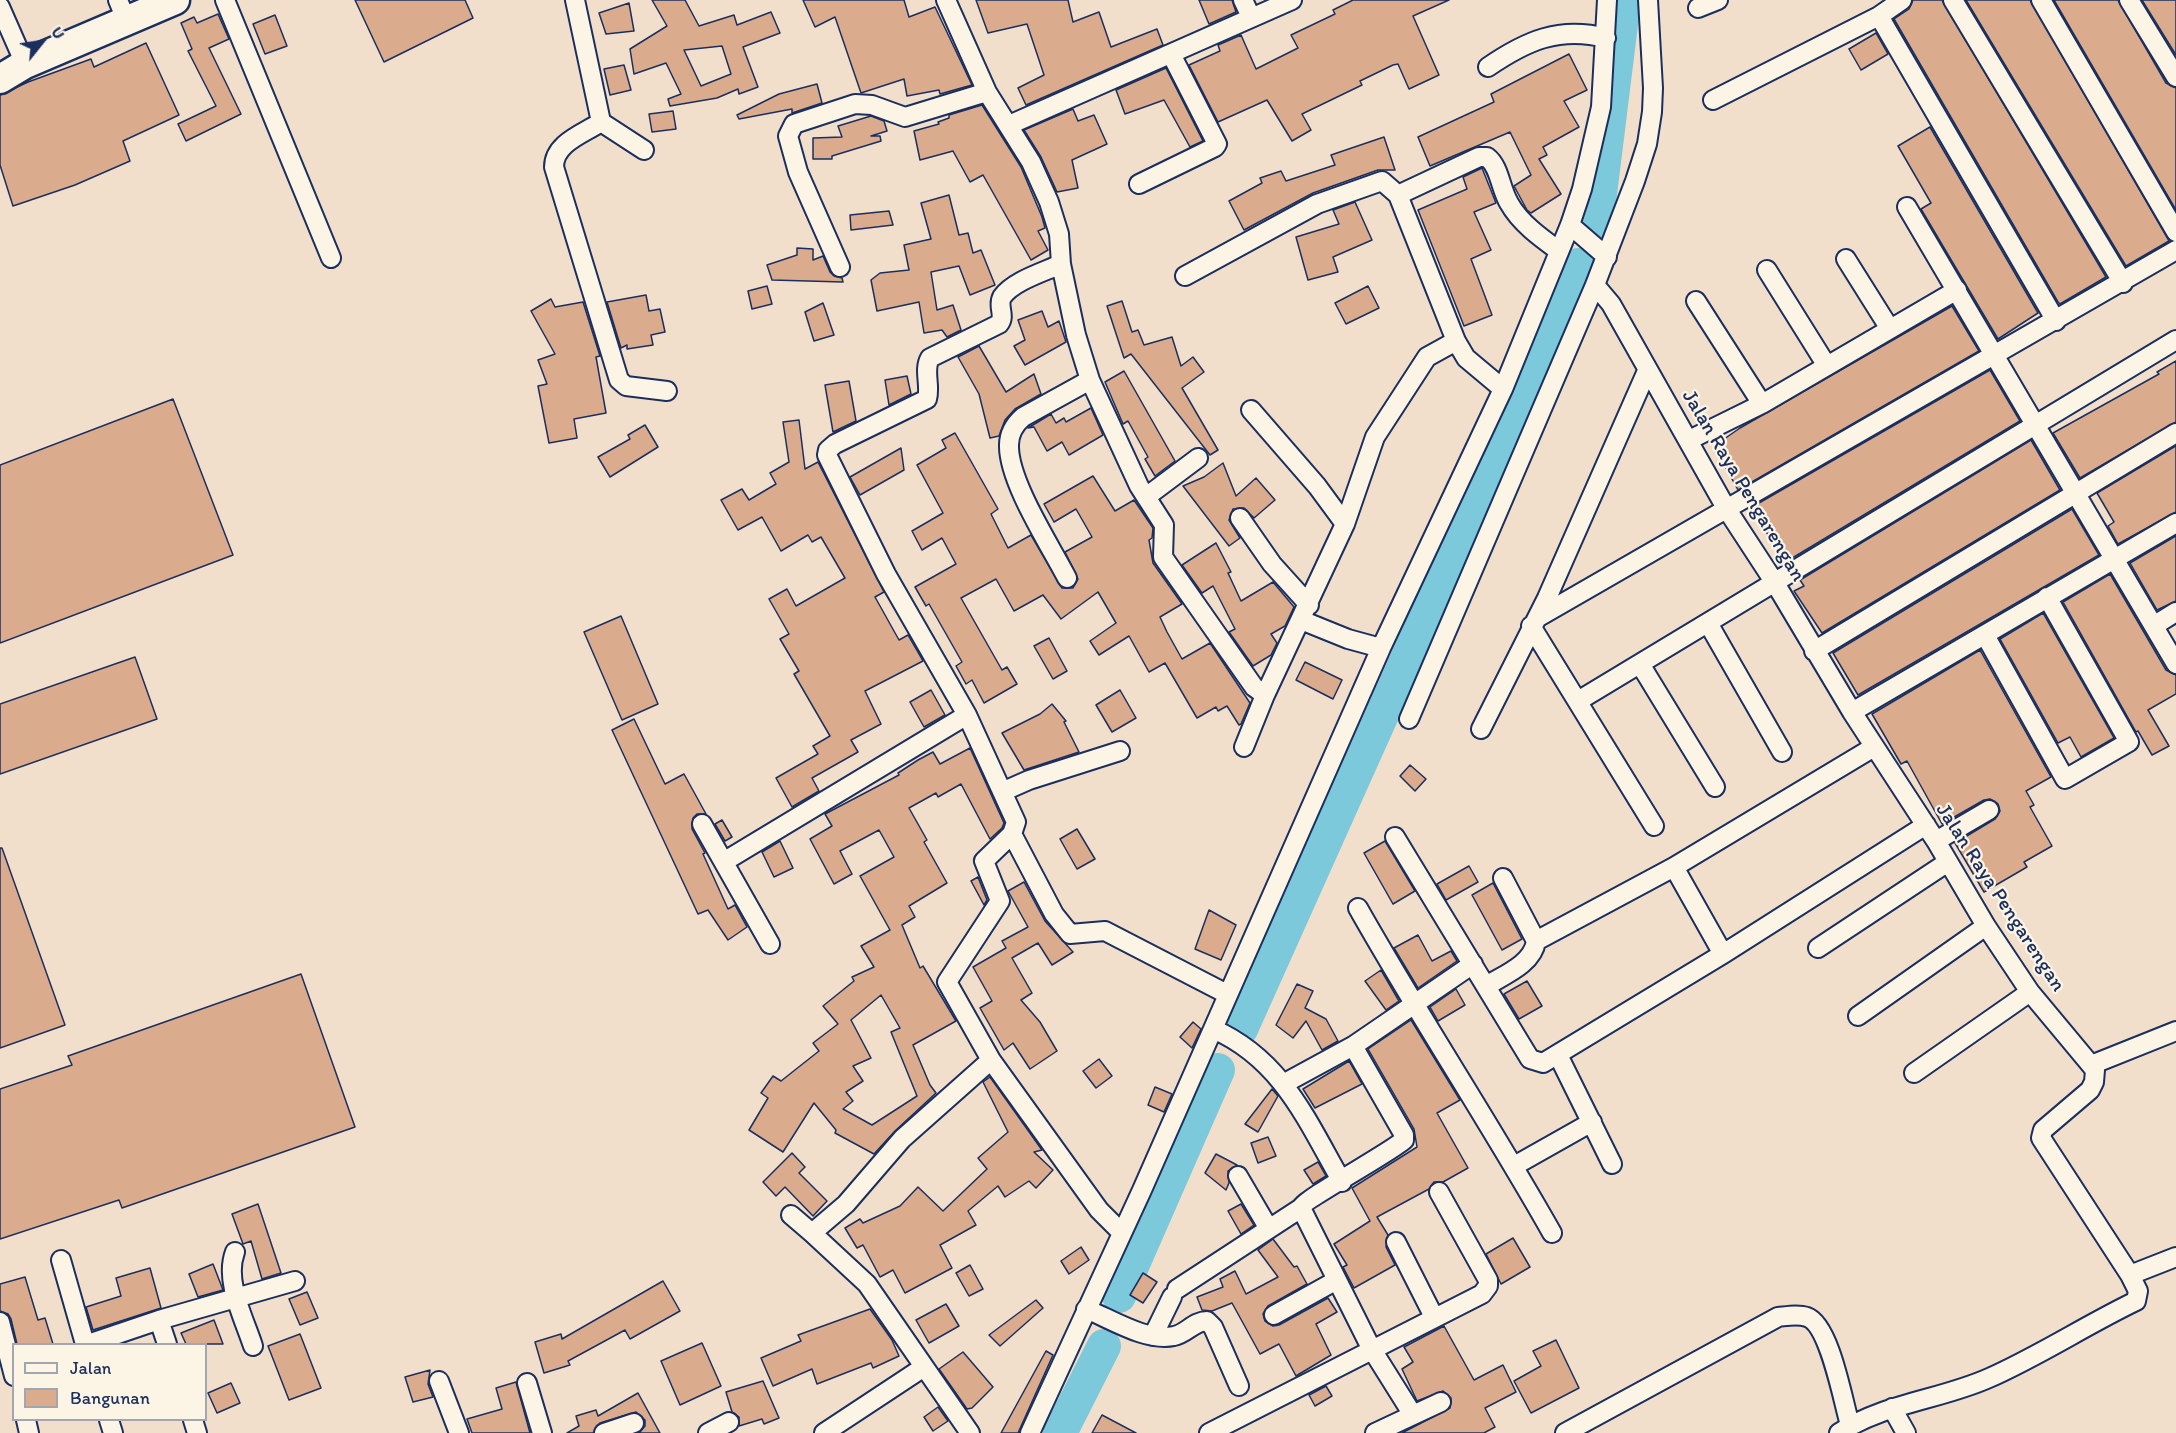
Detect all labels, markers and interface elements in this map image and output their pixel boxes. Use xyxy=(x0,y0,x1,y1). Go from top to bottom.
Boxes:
north arrow xyxy=(12,12,72,72)
text: U xyxy=(47,23,69,42)
street label: Jalan Raya Pengarengan xyxy=(1676,385,1810,587)
street label: Jalan Raya Pengarengan xyxy=(1930,799,2070,997)
legend xyxy=(12,1343,207,1421)
text: Jalan xyxy=(70,1357,111,1379)
text: Bangunan xyxy=(70,1387,150,1409)

